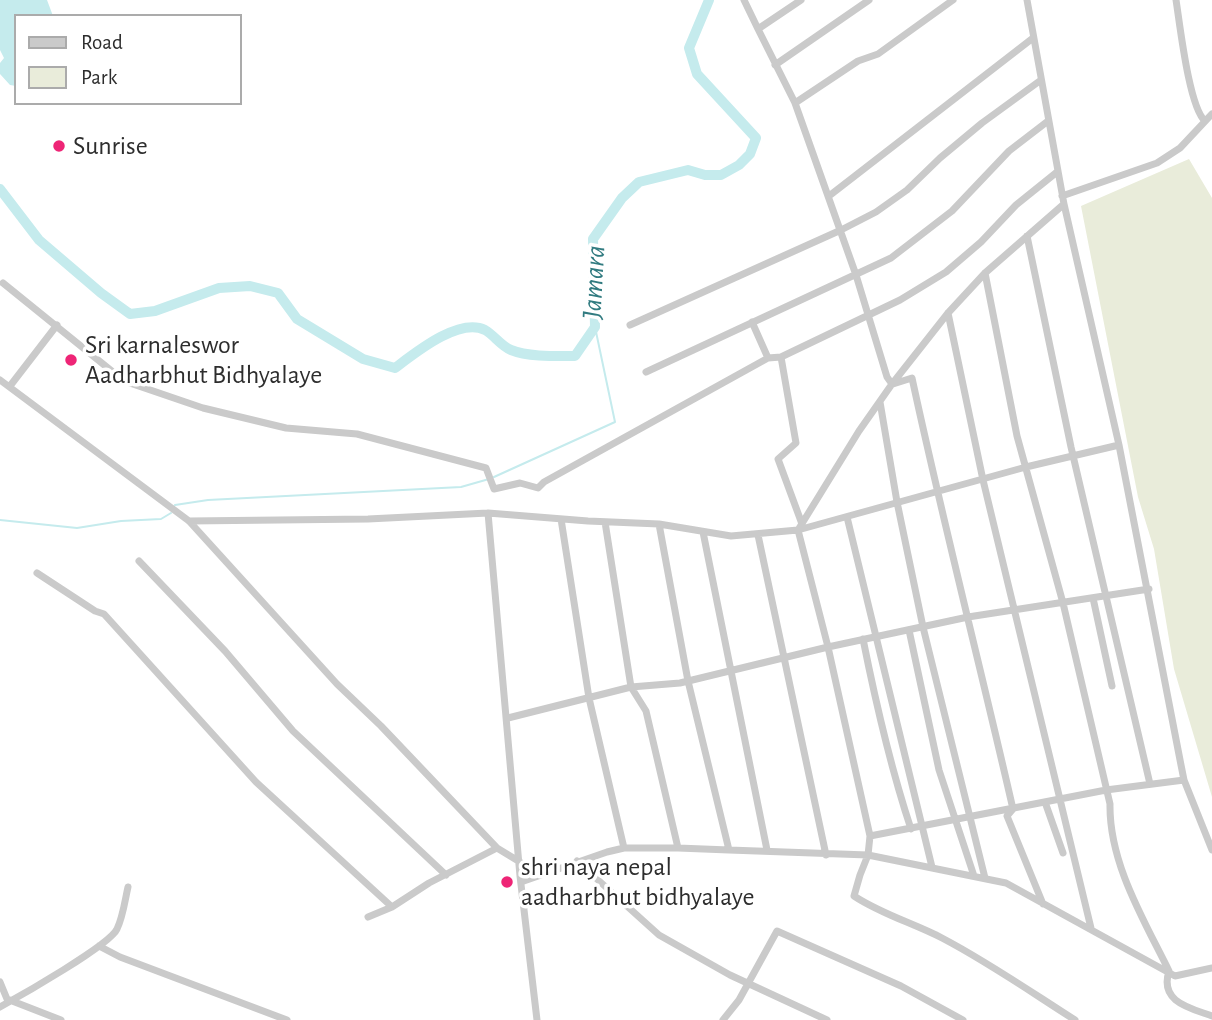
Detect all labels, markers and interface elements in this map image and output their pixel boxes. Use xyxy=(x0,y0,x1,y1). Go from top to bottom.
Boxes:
legend xyxy=(14,14,242,105)
text: Road xyxy=(81,32,123,53)
text: Park xyxy=(81,67,117,88)
place label: Sunrise xyxy=(73,130,148,162)
marker: Sunrise xyxy=(51,138,67,154)
water label: Jamara xyxy=(575,244,613,320)
place label: Sri karnaleswor Aadharbhut Bidhyalaye xyxy=(85,329,322,390)
marker: Sri karnaleswor Aadharbhut Bidhyalaye xyxy=(63,352,79,368)
place label: shri naya nepal aadharbhut bidhyalaye xyxy=(521,851,755,912)
marker: shri naya nepal aadharbhut bidhyalaye xyxy=(499,874,515,890)

